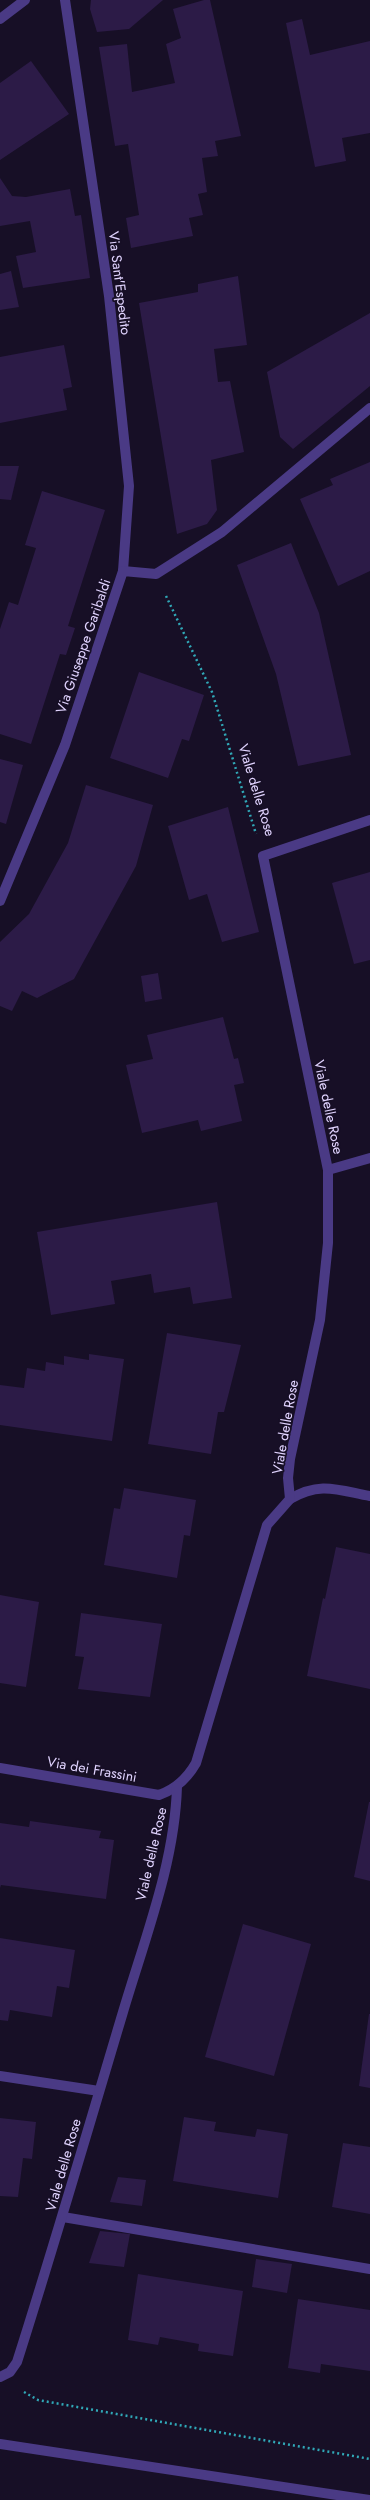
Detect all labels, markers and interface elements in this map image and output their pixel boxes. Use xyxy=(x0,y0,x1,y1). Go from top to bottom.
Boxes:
street label: Via Sant'Espedito xyxy=(104,230,136,336)
street label: Via Giuseppe Garibaldi xyxy=(51,576,115,716)
street label: Viale delle Rose xyxy=(233,741,281,839)
street label: Viale delle Rose xyxy=(309,1058,349,1156)
street label: Viale delle Rose xyxy=(267,1378,303,1476)
street label: Via dei Frassini xyxy=(45,1751,139,1787)
street label: Viale delle Rose xyxy=(131,1805,171,1903)
street label: Viale delle Rose xyxy=(40,2116,86,2214)

